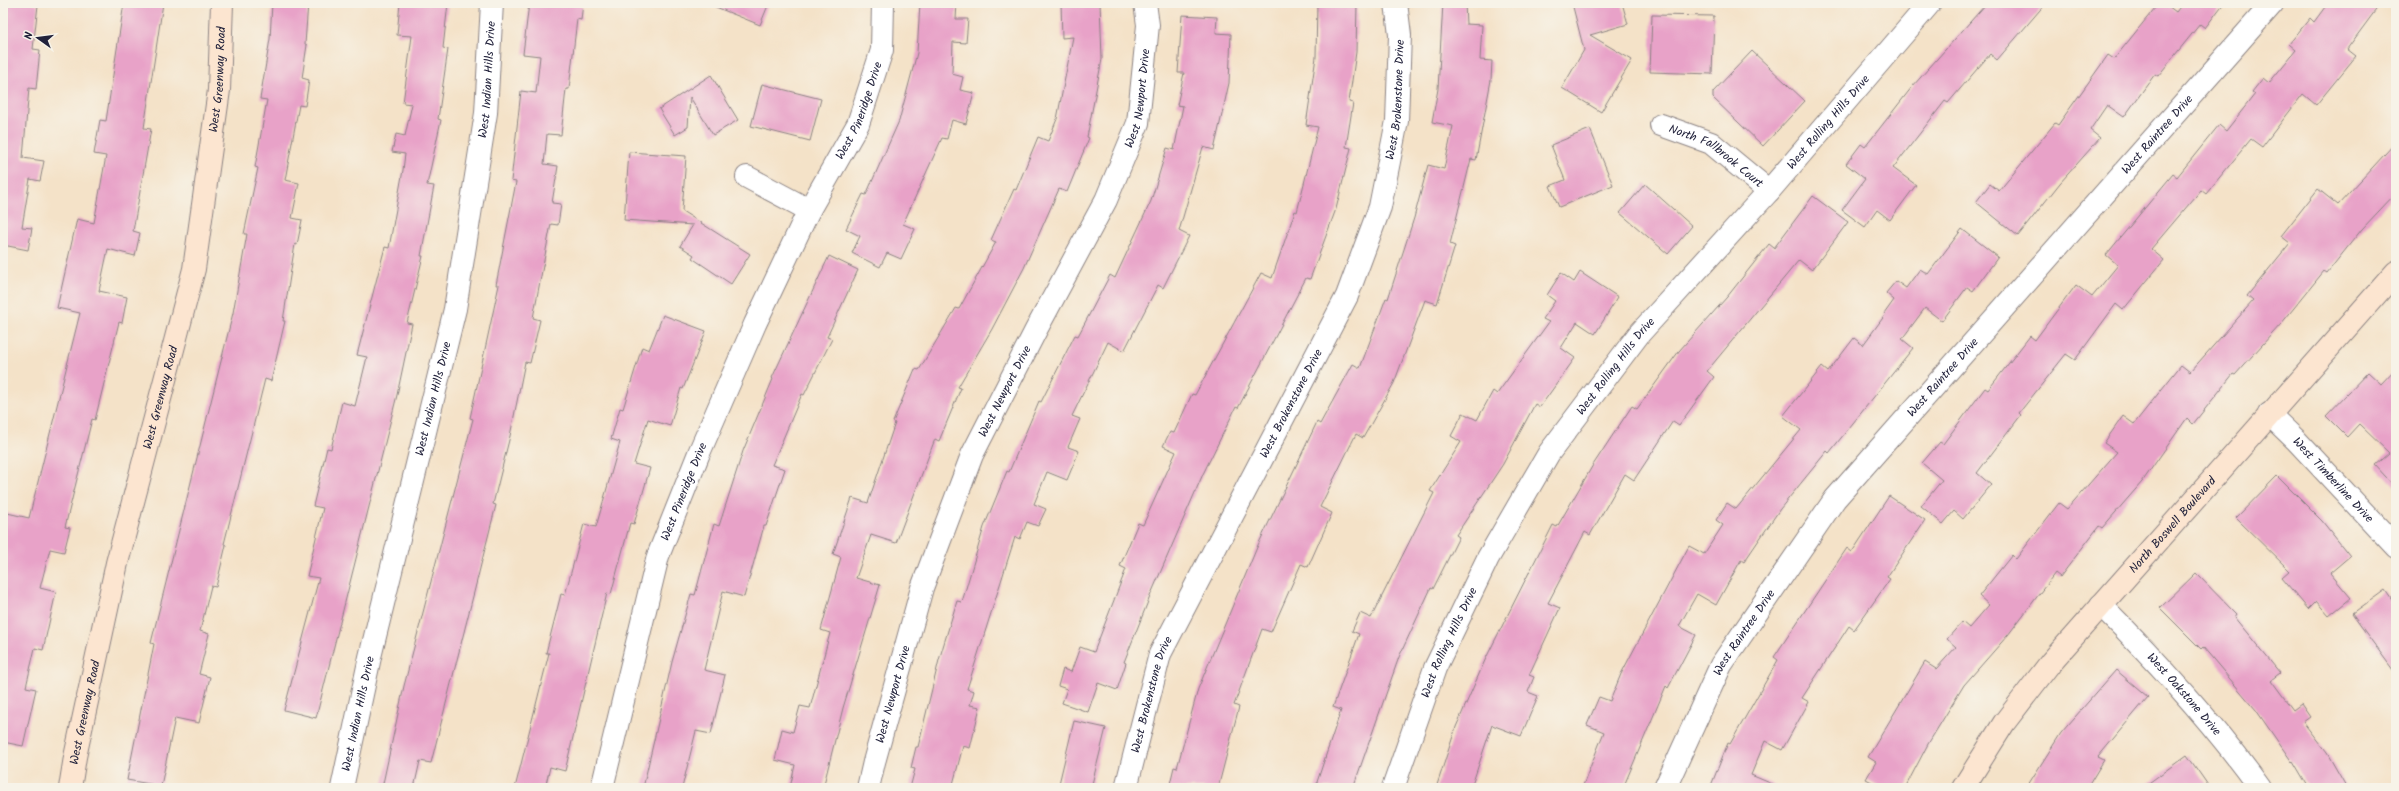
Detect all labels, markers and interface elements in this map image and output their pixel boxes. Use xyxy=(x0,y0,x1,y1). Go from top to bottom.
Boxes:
north arrow xyxy=(18,18,58,58)
street label: West Indian Hills Drive xyxy=(473,20,501,139)
street label: West Greenway Road xyxy=(204,25,231,134)
text: N xyxy=(20,30,39,41)
street label: West Brokenstone Drive xyxy=(1381,38,1410,161)
street label: West Newport Drive xyxy=(1120,47,1156,151)
street label: West Pineridge Drive xyxy=(831,59,888,163)
street label: West Rolling Hills Drive xyxy=(1782,70,1875,174)
street label: West Raintree Drive xyxy=(2117,90,2198,179)
street label: North Fallbrook Court xyxy=(1666,120,1768,193)
street label: West Rolling Hills Drive xyxy=(1572,313,1660,419)
street label: West Raintree Drive xyxy=(1902,333,1984,422)
street label: West Indian Hills Drive xyxy=(410,339,457,458)
street label: West Newport Drive xyxy=(974,342,1037,441)
street label: West Greenway Road xyxy=(138,343,184,451)
street label: West Brokenstone Drive xyxy=(1255,345,1328,462)
street label: West Timberline Drive xyxy=(2288,433,2378,528)
street label: West Pineridge Drive xyxy=(656,439,713,544)
street label: North Boswell Boulevard xyxy=(2125,472,2222,578)
street label: West Rolling Hills Drive xyxy=(1416,584,1483,700)
street label: West Raintree Drive xyxy=(1708,585,1781,679)
street label: West Brokenstone Drive xyxy=(1126,632,1178,755)
street label: West Newport Drive xyxy=(871,643,916,745)
street label: West Oakstone Drive xyxy=(2142,649,2226,741)
street label: West Indian Hills Drive xyxy=(337,654,380,773)
street label: West Greenway Road xyxy=(65,658,106,766)

